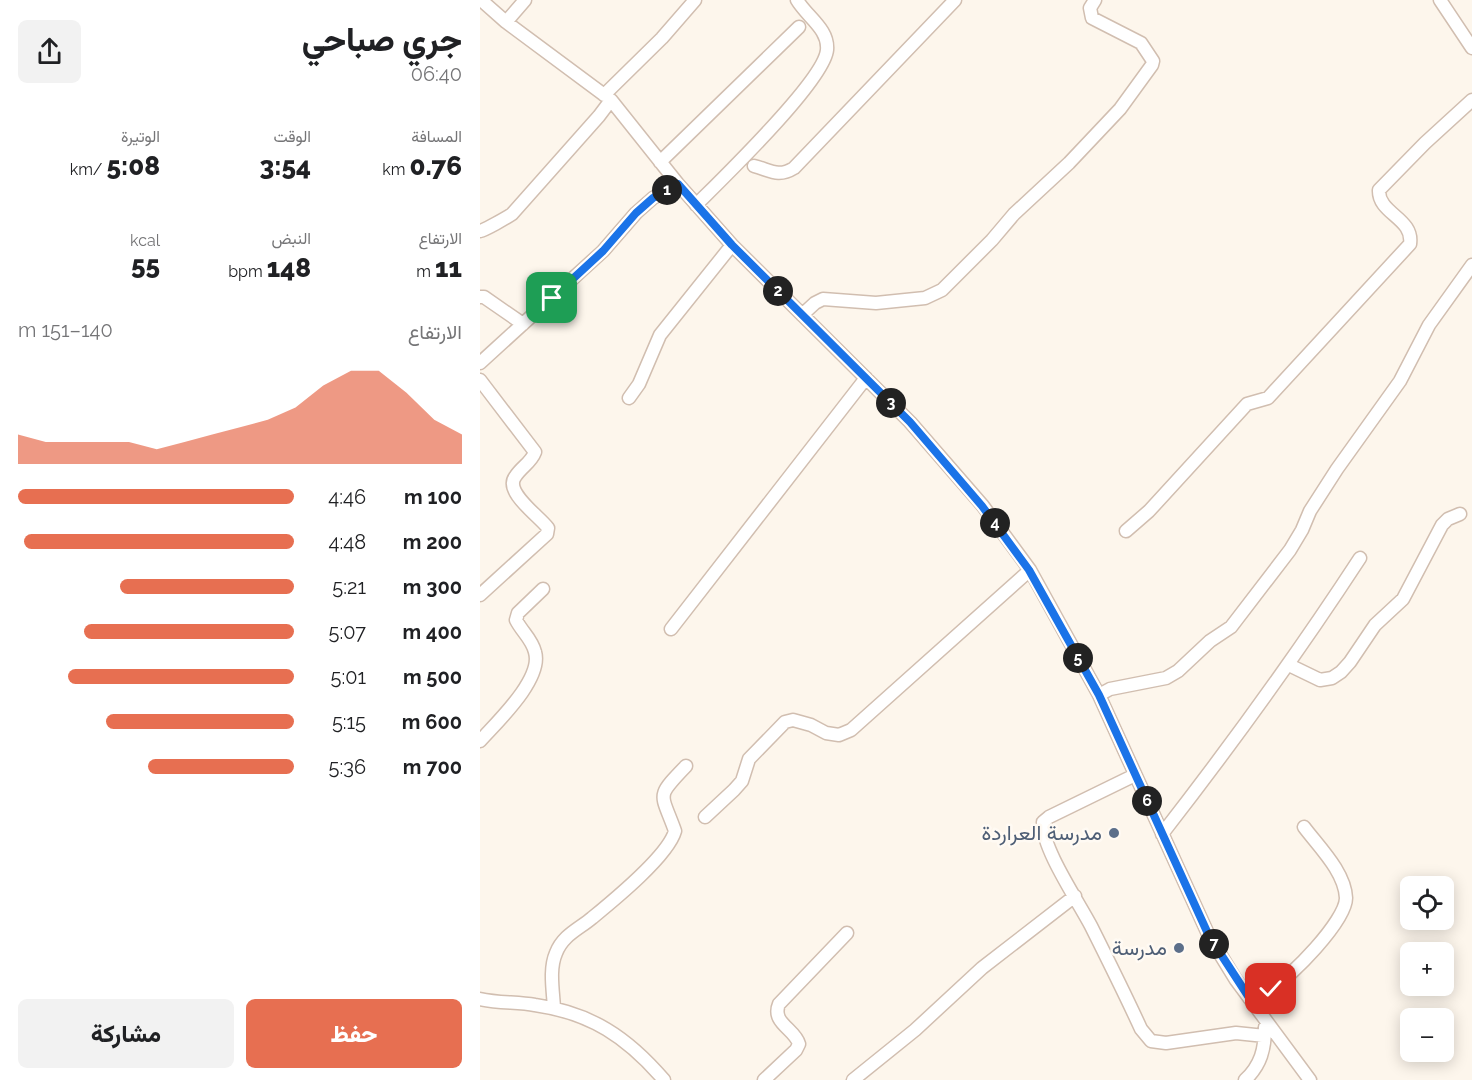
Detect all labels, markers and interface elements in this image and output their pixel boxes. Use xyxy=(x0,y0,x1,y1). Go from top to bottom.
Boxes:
button: share xyxy=(18,20,81,83)
text: جري صباحي xyxy=(302,20,462,59)
text: 06:40 xyxy=(411,62,462,86)
text: الوتيرة xyxy=(121,127,160,146)
text: الوقت xyxy=(273,127,311,146)
text: المسافة xyxy=(411,127,462,146)
text: 5:08 xyxy=(107,151,160,181)
text: 3:54 xyxy=(260,151,311,181)
text: 0.76 xyxy=(410,151,462,181)
text: /km xyxy=(70,160,107,179)
text: km xyxy=(382,160,410,179)
pin: 1 xyxy=(652,175,682,205)
text: 1 xyxy=(663,180,671,199)
text: النبض xyxy=(271,229,311,248)
text: الارتفاع xyxy=(419,229,462,248)
text: kcal xyxy=(130,231,160,250)
text: 55 xyxy=(131,250,160,280)
text: 148 xyxy=(267,253,311,283)
text: 11 xyxy=(435,253,462,283)
text: bpm xyxy=(228,262,267,281)
text: m xyxy=(416,262,435,281)
pin xyxy=(526,272,577,323)
pin: 2 xyxy=(763,276,793,306)
icon: arrive xyxy=(535,281,568,314)
text: 2 xyxy=(773,281,783,300)
text: 140–151 m xyxy=(18,318,113,342)
text: الارتفاع xyxy=(408,320,462,344)
pin: 3 xyxy=(876,388,906,418)
text: 3 xyxy=(887,393,895,412)
text: 4:46 xyxy=(328,485,366,509)
text: 100 m xyxy=(404,485,462,509)
pin: 4 xyxy=(980,508,1010,538)
text: 4 xyxy=(990,513,1000,532)
text: 4:48 xyxy=(329,530,366,554)
text: 200 m xyxy=(403,530,462,554)
text: 5:21 xyxy=(332,575,366,599)
text: 300 m xyxy=(403,575,462,599)
text: 5:07 xyxy=(329,620,366,644)
text: 400 m xyxy=(403,620,462,644)
pin: 5 xyxy=(1063,643,1093,673)
text: 5 xyxy=(1074,648,1082,667)
text: 5:01 xyxy=(331,665,366,689)
text: 500 m xyxy=(403,665,462,689)
text: 5:15 xyxy=(332,710,366,734)
text: 600 m xyxy=(402,710,462,734)
text: 5:36 xyxy=(329,755,366,779)
text: 700 m xyxy=(403,755,462,779)
pin: 6 xyxy=(1132,786,1162,816)
text: 6 xyxy=(1142,791,1152,810)
place label: مدرسة العراردة xyxy=(981,820,1102,846)
marker: مدرسة العراردة xyxy=(1107,826,1121,840)
map controls xyxy=(1400,876,1454,1062)
button: locate xyxy=(1400,876,1454,930)
pin: 7 xyxy=(1199,929,1229,959)
text: 7 xyxy=(1210,934,1218,953)
place label: مدرسة xyxy=(1112,935,1167,961)
marker: مدرسة xyxy=(1172,941,1186,955)
button: + xyxy=(1400,942,1454,996)
pin xyxy=(1245,963,1296,1014)
icon: check xyxy=(1254,972,1287,1005)
button: مشاركة xyxy=(18,999,234,1068)
button: حفظ xyxy=(246,999,462,1068)
button: − xyxy=(1400,1008,1454,1062)

